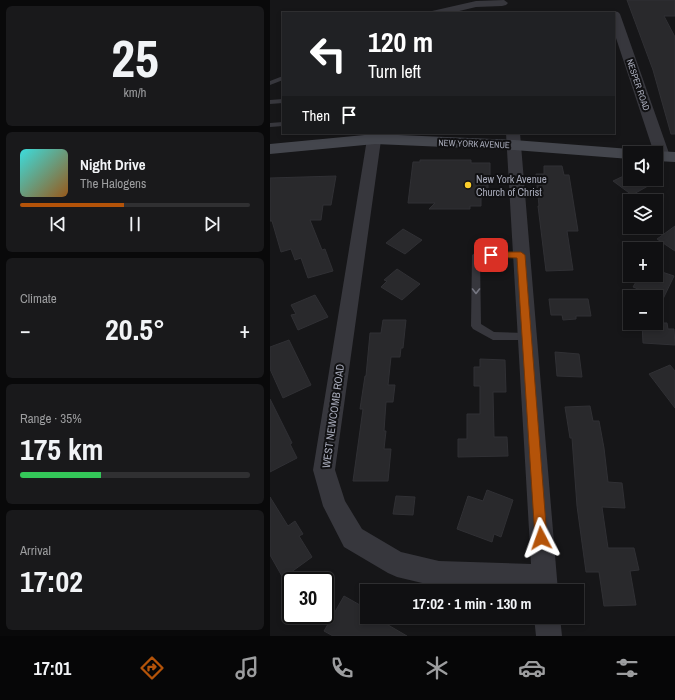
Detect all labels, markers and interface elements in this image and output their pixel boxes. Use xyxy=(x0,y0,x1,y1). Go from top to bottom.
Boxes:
text: 25 xyxy=(111,23,159,93)
text: 120 m xyxy=(368,23,433,61)
icon: left xyxy=(302,28,354,80)
street label: NESPER ROAD xyxy=(624,58,652,112)
text: Turn left xyxy=(368,59,421,84)
text: km/h xyxy=(123,84,147,101)
icon: arrive xyxy=(338,104,360,126)
text: Then xyxy=(302,105,330,126)
street label: NEW YORK AVENUE xyxy=(438,137,510,151)
map controls xyxy=(623,146,663,330)
button: sound xyxy=(623,146,663,186)
text: Night Drive xyxy=(80,154,146,175)
place label: New York Avenue Church of Christ xyxy=(476,172,547,199)
text: The Halogens xyxy=(80,175,146,192)
marker: New York Avenue Church of Christ xyxy=(463,180,473,190)
button: layers xyxy=(623,194,663,234)
icon: previous xyxy=(47,213,69,235)
icon: pause xyxy=(124,213,146,235)
icon: next xyxy=(201,213,223,235)
pin xyxy=(474,238,508,272)
button: + xyxy=(623,242,663,282)
icon: arrive xyxy=(480,244,502,266)
one-way arrow xyxy=(472,288,480,294)
text: Climate xyxy=(20,290,57,307)
button: − xyxy=(623,290,663,330)
text: 20.5° xyxy=(105,309,165,349)
text: − xyxy=(20,315,31,345)
text: + xyxy=(239,315,250,345)
street label: WEST NEWCOMB ROAD xyxy=(319,363,347,469)
text: Range · 35% xyxy=(20,410,82,427)
text: 175 km xyxy=(20,429,103,469)
position arrow xyxy=(520,517,562,559)
text: Arrival xyxy=(20,542,51,559)
text: 17:02 xyxy=(20,561,83,601)
speed limit sign: 30 xyxy=(282,572,334,624)
text: 17:02 · 1 min · 130 m xyxy=(413,593,531,614)
icon: directions xyxy=(138,654,166,682)
icon: music xyxy=(233,654,261,682)
icon: phone xyxy=(328,654,356,682)
icon: climate xyxy=(423,654,451,682)
icon: car xyxy=(518,654,546,682)
icon: filters xyxy=(613,654,641,682)
text: 17:01 xyxy=(34,656,71,681)

